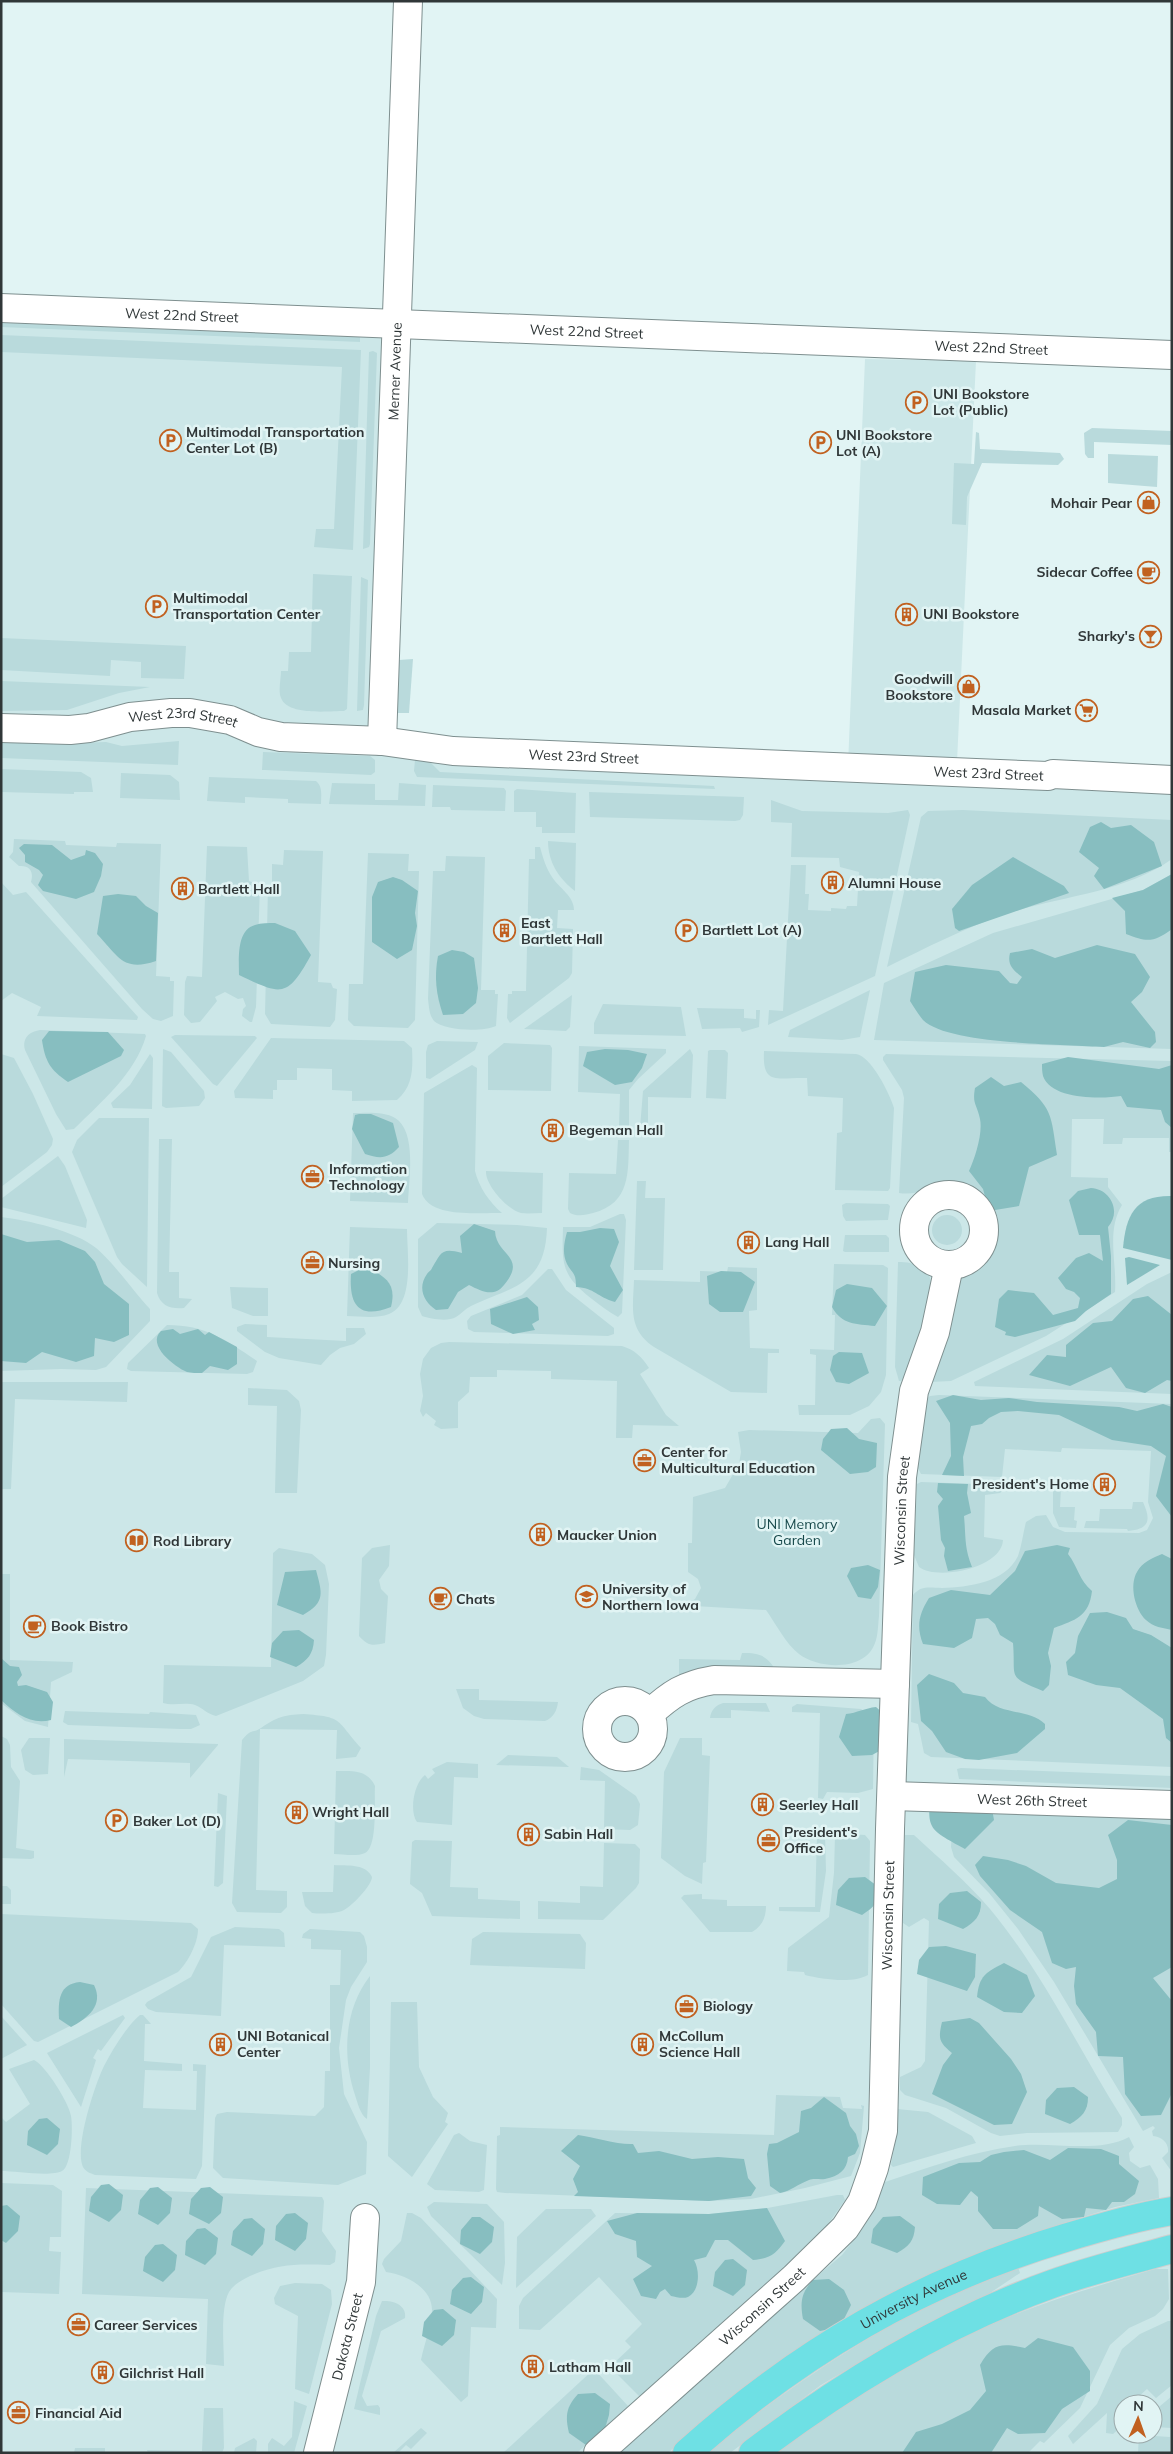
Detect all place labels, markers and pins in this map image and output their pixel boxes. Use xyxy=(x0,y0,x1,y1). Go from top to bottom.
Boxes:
place label: UNI Bookstore Lot (Public) xyxy=(933,385,1029,419)
parking icon: UNI Bookstore Lot (Public) xyxy=(905,390,929,414)
place label: Multimodal Transportation Center Lot (B) xyxy=(186,423,365,457)
place label: UNI Bookstore Lot (A) xyxy=(836,426,932,460)
parking icon: Multimodal Transportation Center Lot (B) xyxy=(158,428,182,452)
parking icon: UNI Bookstore Lot (A) xyxy=(808,431,832,455)
shop icon: Mohair Pear xyxy=(1136,491,1160,515)
place label: Mohair Pear xyxy=(1051,494,1132,512)
cafe icon: Sidecar Coffee xyxy=(1137,560,1161,584)
place label: Sidecar Coffee xyxy=(1036,563,1133,581)
place label: Multimodal Transportation Center xyxy=(173,589,321,623)
parking icon: Multimodal Transportation Center xyxy=(145,594,169,618)
building icon: UNI Bookstore xyxy=(895,602,919,626)
place label: UNI Bookstore xyxy=(923,605,1019,623)
bar icon: Sharky's xyxy=(1139,624,1163,648)
place label: Sharky's xyxy=(1078,627,1135,645)
place label: Goodwill Bookstore xyxy=(886,670,953,704)
shop icon: Goodwill Bookstore xyxy=(957,675,981,699)
supermarket icon: Masala Market xyxy=(1075,698,1099,722)
place label: Masala Market xyxy=(971,701,1072,719)
building icon: Alumni House xyxy=(820,871,844,895)
place label: Alumni House xyxy=(848,874,941,892)
building icon: Bartlett Hall xyxy=(170,877,194,901)
place label: Bartlett Hall xyxy=(198,880,280,898)
place label: East Bartlett Hall xyxy=(521,914,603,948)
parking icon: Bartlett Lot (A) xyxy=(674,918,698,942)
building icon: East Bartlett Hall xyxy=(493,919,517,943)
place label: Bartlett Lot (A) xyxy=(702,921,803,939)
building icon: Begeman Hall xyxy=(541,1118,565,1142)
place label: Begeman Hall xyxy=(569,1121,663,1139)
place label: Information Technology xyxy=(329,1160,407,1194)
office icon: Information Technology xyxy=(301,1165,325,1189)
building icon: Lang Hall xyxy=(737,1230,761,1254)
place label: Lang Hall xyxy=(765,1233,829,1251)
office icon: Nursing xyxy=(300,1251,324,1275)
place label: Nursing xyxy=(328,1254,380,1272)
place label: Center for Multicultural Education xyxy=(661,1443,815,1477)
office icon: Center for Multicultural Education xyxy=(633,1448,657,1472)
building icon: President's Home xyxy=(1093,1472,1117,1496)
place label: President's Home xyxy=(972,1475,1089,1493)
building icon: Maucker Union xyxy=(529,1523,553,1547)
place label: Maucker Union xyxy=(557,1526,657,1544)
library icon: Rod Library xyxy=(125,1529,149,1553)
place label: Rod Library xyxy=(153,1532,232,1550)
place label: University of Northern Iowa xyxy=(602,1580,699,1614)
school or university icon: University of Northern Iowa xyxy=(574,1585,598,1609)
cafe icon: Chats xyxy=(428,1587,452,1611)
place label: Chats xyxy=(456,1590,495,1608)
cafe icon: Book Bistro xyxy=(23,1614,47,1638)
place label: Book Bistro xyxy=(51,1617,128,1635)
building icon: Seerley Hall xyxy=(751,1793,775,1817)
place label: Seerley Hall xyxy=(779,1796,858,1814)
building icon: Wright Hall xyxy=(284,1800,308,1824)
place label: Wright Hall xyxy=(312,1803,389,1821)
parking icon: Baker Lot (D) xyxy=(105,1809,129,1833)
place label: Baker Lot (D) xyxy=(133,1812,222,1830)
building icon: Sabin Hall xyxy=(516,1822,540,1846)
place label: President's Office xyxy=(784,1823,857,1857)
place label: Sabin Hall xyxy=(544,1825,613,1843)
office icon: President's Office xyxy=(756,1828,780,1852)
office icon: Biology xyxy=(675,1994,699,2018)
place label: Biology xyxy=(703,1997,753,2015)
place label: UNI Botanical Center xyxy=(237,2027,329,2061)
place label: McCollum Science Hall xyxy=(659,2027,740,2061)
building icon: UNI Botanical Center xyxy=(209,2032,233,2056)
building icon: McCollum Science Hall xyxy=(631,2032,655,2056)
office icon: Career Services xyxy=(66,2313,90,2337)
place label: Career Services xyxy=(94,2316,198,2334)
building icon: Latham Hall xyxy=(521,2355,545,2379)
place label: Latham Hall xyxy=(549,2358,631,2376)
building icon: Gilchrist Hall xyxy=(91,2361,115,2385)
place label: Gilchrist Hall xyxy=(119,2364,204,2382)
office icon: Financial Aid xyxy=(7,2401,31,2425)
place label: Financial Aid xyxy=(35,2404,122,2422)

